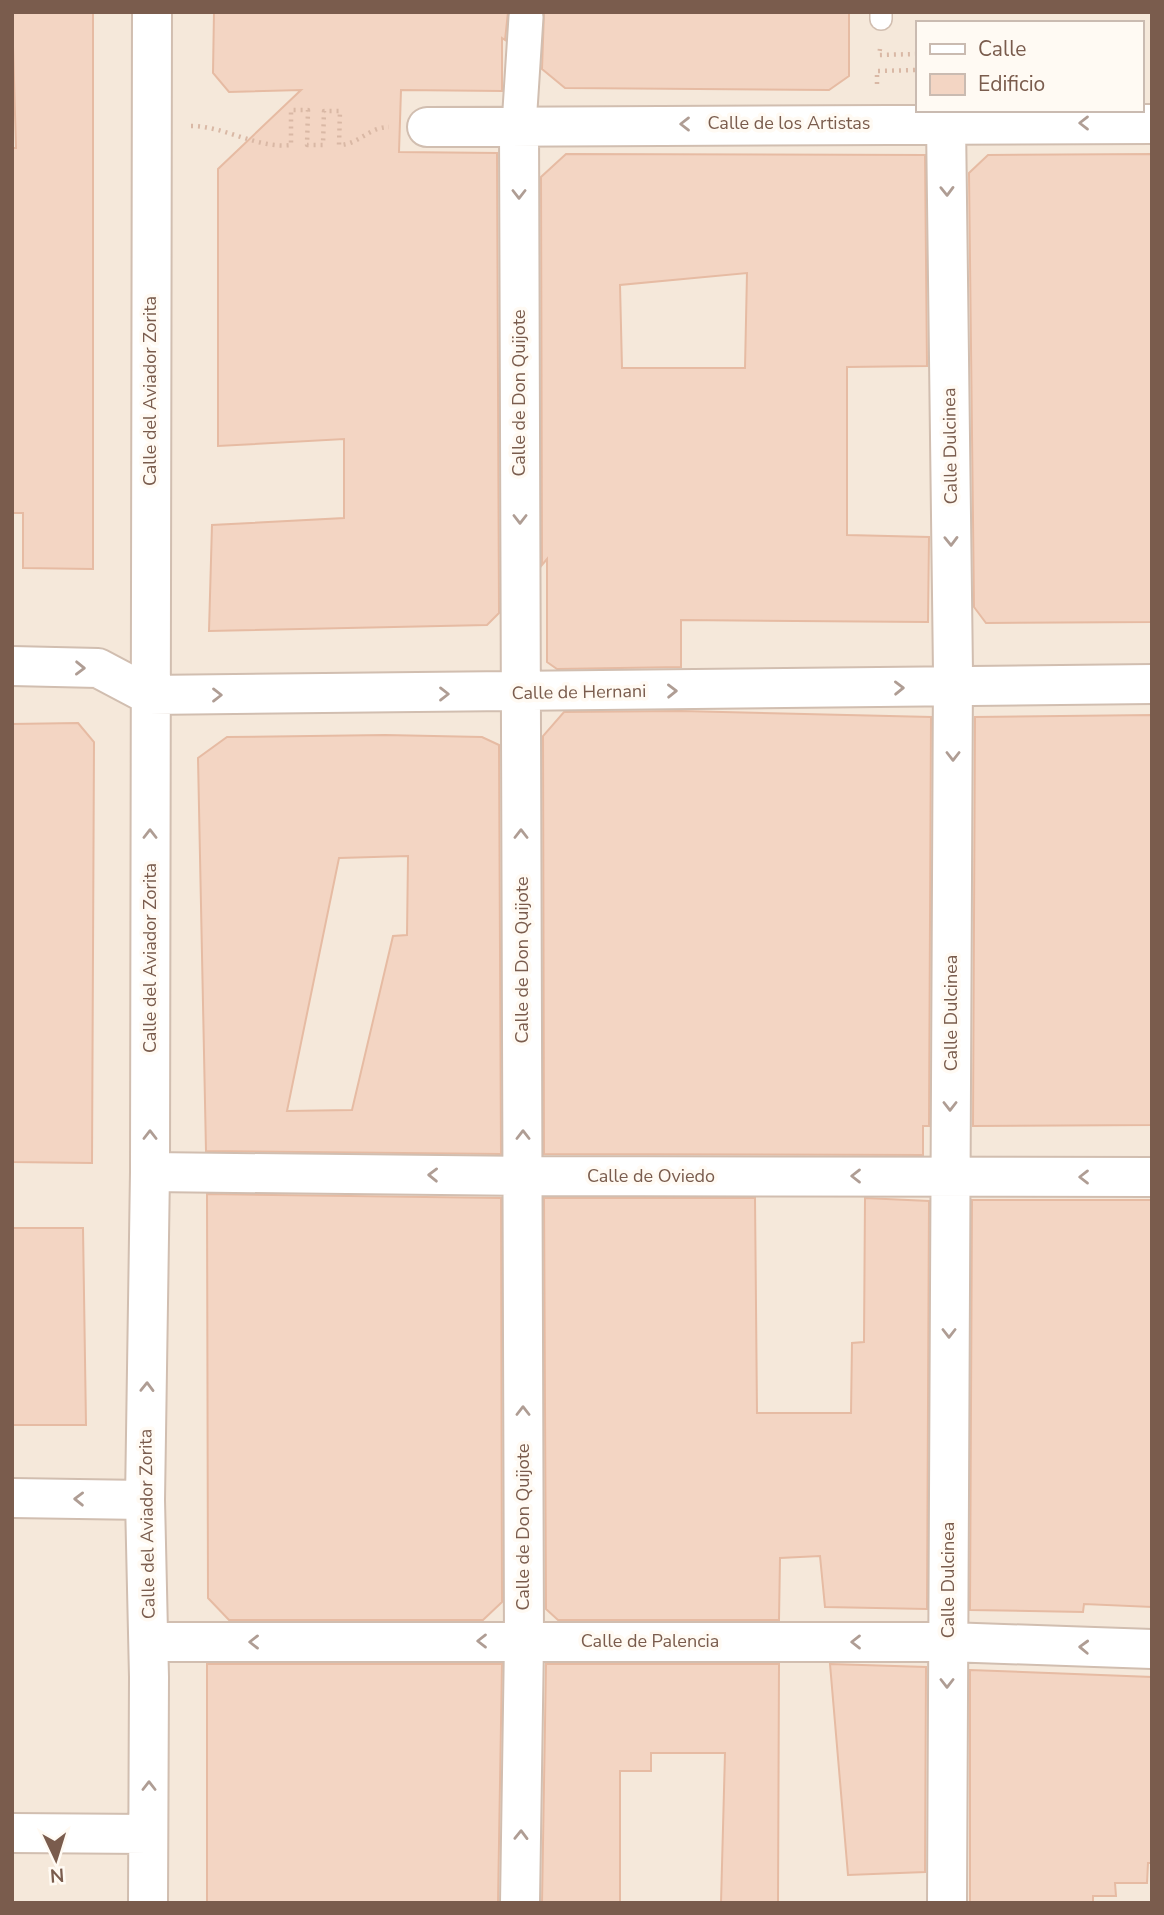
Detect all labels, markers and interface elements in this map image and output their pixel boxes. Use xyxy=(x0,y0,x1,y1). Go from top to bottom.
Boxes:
legend xyxy=(916,21,1143,112)
text: Calle xyxy=(978,35,1026,63)
text: Edificio xyxy=(978,70,1045,98)
street label: Calle de los Artistas xyxy=(708,111,870,135)
one-way arrow xyxy=(1078,115,1088,131)
one-way arrow xyxy=(679,116,689,132)
one-way arrow xyxy=(939,185,954,196)
one-way arrow xyxy=(511,189,527,199)
street label: Calle del Aviador Zorita xyxy=(138,296,162,486)
street label: Calle de Don Quijote xyxy=(507,309,531,477)
street label: Calle Dulcinea xyxy=(937,387,963,505)
one-way arrow xyxy=(512,514,528,525)
one-way arrow xyxy=(943,536,959,546)
one-way arrow xyxy=(75,660,86,675)
street label: Calle de Hernani xyxy=(511,679,647,705)
one-way arrow xyxy=(895,680,905,696)
one-way arrow xyxy=(667,683,678,699)
one-way arrow xyxy=(439,686,450,701)
one-way arrow xyxy=(212,687,223,703)
one-way arrow xyxy=(945,751,960,762)
one-way arrow xyxy=(142,828,158,838)
one-way arrow xyxy=(513,828,529,838)
street label: Calle del Aviador Zorita xyxy=(138,863,162,1053)
street label: Calle de Don Quijote xyxy=(510,876,534,1044)
street label: Calle Dulcinea xyxy=(939,955,963,1071)
one-way arrow xyxy=(942,1101,958,1112)
one-way arrow xyxy=(142,1129,158,1139)
one-way arrow xyxy=(515,1129,531,1139)
street label: Calle de Oviedo xyxy=(587,1164,715,1188)
one-way arrow xyxy=(427,1168,438,1183)
one-way arrow xyxy=(850,1168,861,1184)
one-way arrow xyxy=(1078,1169,1088,1185)
one-way arrow xyxy=(941,1329,957,1339)
one-way arrow xyxy=(139,1381,154,1392)
one-way arrow xyxy=(515,1405,531,1416)
street label: Calle del Aviador Zorita xyxy=(133,1429,161,1619)
street label: Calle de Don Quijote xyxy=(511,1443,535,1611)
one-way arrow xyxy=(73,1491,83,1507)
street label: Calle Dulcinea xyxy=(936,1522,960,1638)
street label: Calle de Palencia xyxy=(581,1629,719,1653)
one-way arrow xyxy=(476,1633,486,1649)
one-way arrow xyxy=(248,1634,259,1650)
one-way arrow xyxy=(850,1634,861,1650)
one-way arrow xyxy=(1078,1639,1088,1655)
one-way arrow xyxy=(939,1679,955,1689)
one-way arrow xyxy=(141,1780,156,1791)
north arrow xyxy=(21,1824,91,1894)
one-way arrow xyxy=(513,1829,529,1839)
text: N xyxy=(49,1861,65,1888)

